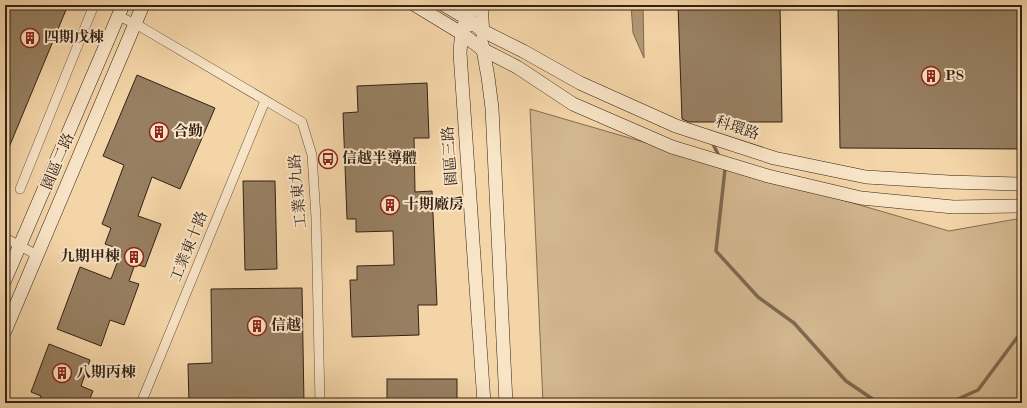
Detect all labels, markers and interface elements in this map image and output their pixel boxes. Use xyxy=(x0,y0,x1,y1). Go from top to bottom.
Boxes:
building icon: 四期戊棟 xyxy=(19,27,41,49)
place label: 四期戊棟 xyxy=(44,29,104,46)
building icon: P8 xyxy=(920,65,942,87)
place label: P8 xyxy=(945,69,965,84)
street label: 科環路 xyxy=(713,113,761,143)
building icon: 合勤 xyxy=(148,121,170,143)
place label: 合勤 xyxy=(173,123,203,140)
street label: 園區三路 xyxy=(439,126,461,187)
street label: 園區二路 xyxy=(39,131,78,193)
bus stop icon: 信越半導體 xyxy=(317,148,339,170)
place label: 信越半導體 xyxy=(342,149,417,167)
street label: 工業東九路 xyxy=(286,153,310,229)
building icon: 十期廠房 xyxy=(379,194,401,216)
place label: 十期廠房 xyxy=(404,195,464,213)
street label: 工業東十路 xyxy=(167,209,211,285)
building icon: 九期甲棟 xyxy=(123,246,145,268)
place label: 九期甲棟 xyxy=(60,248,120,265)
building icon: 信越 xyxy=(246,315,268,337)
place label: 信越 xyxy=(271,317,301,334)
building icon: 八期丙棟 xyxy=(51,362,73,384)
place label: 八期丙棟 xyxy=(76,364,136,381)

